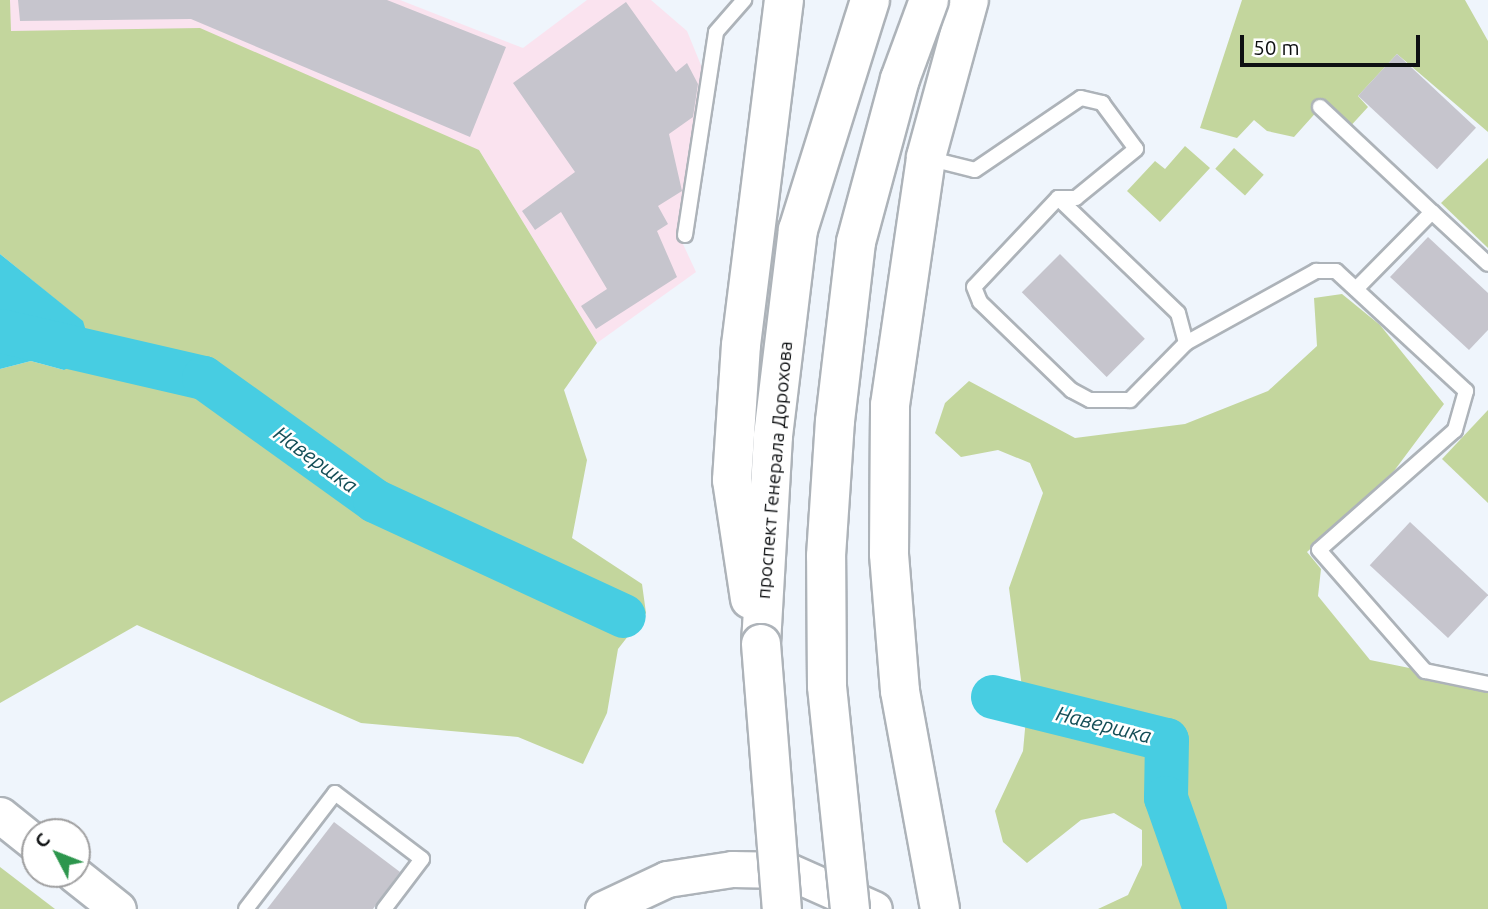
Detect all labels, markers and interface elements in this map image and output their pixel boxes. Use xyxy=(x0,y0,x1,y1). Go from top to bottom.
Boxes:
scale bar xyxy=(1243,21,1423,65)
text: 50 m xyxy=(1253,35,1300,59)
street label: проспект Генерала Дорохова xyxy=(752,340,798,600)
water label: Навершка xyxy=(269,420,363,498)
water label: Навершка xyxy=(1054,700,1154,748)
north arrow xyxy=(21,818,91,888)
text: С xyxy=(30,828,54,852)

